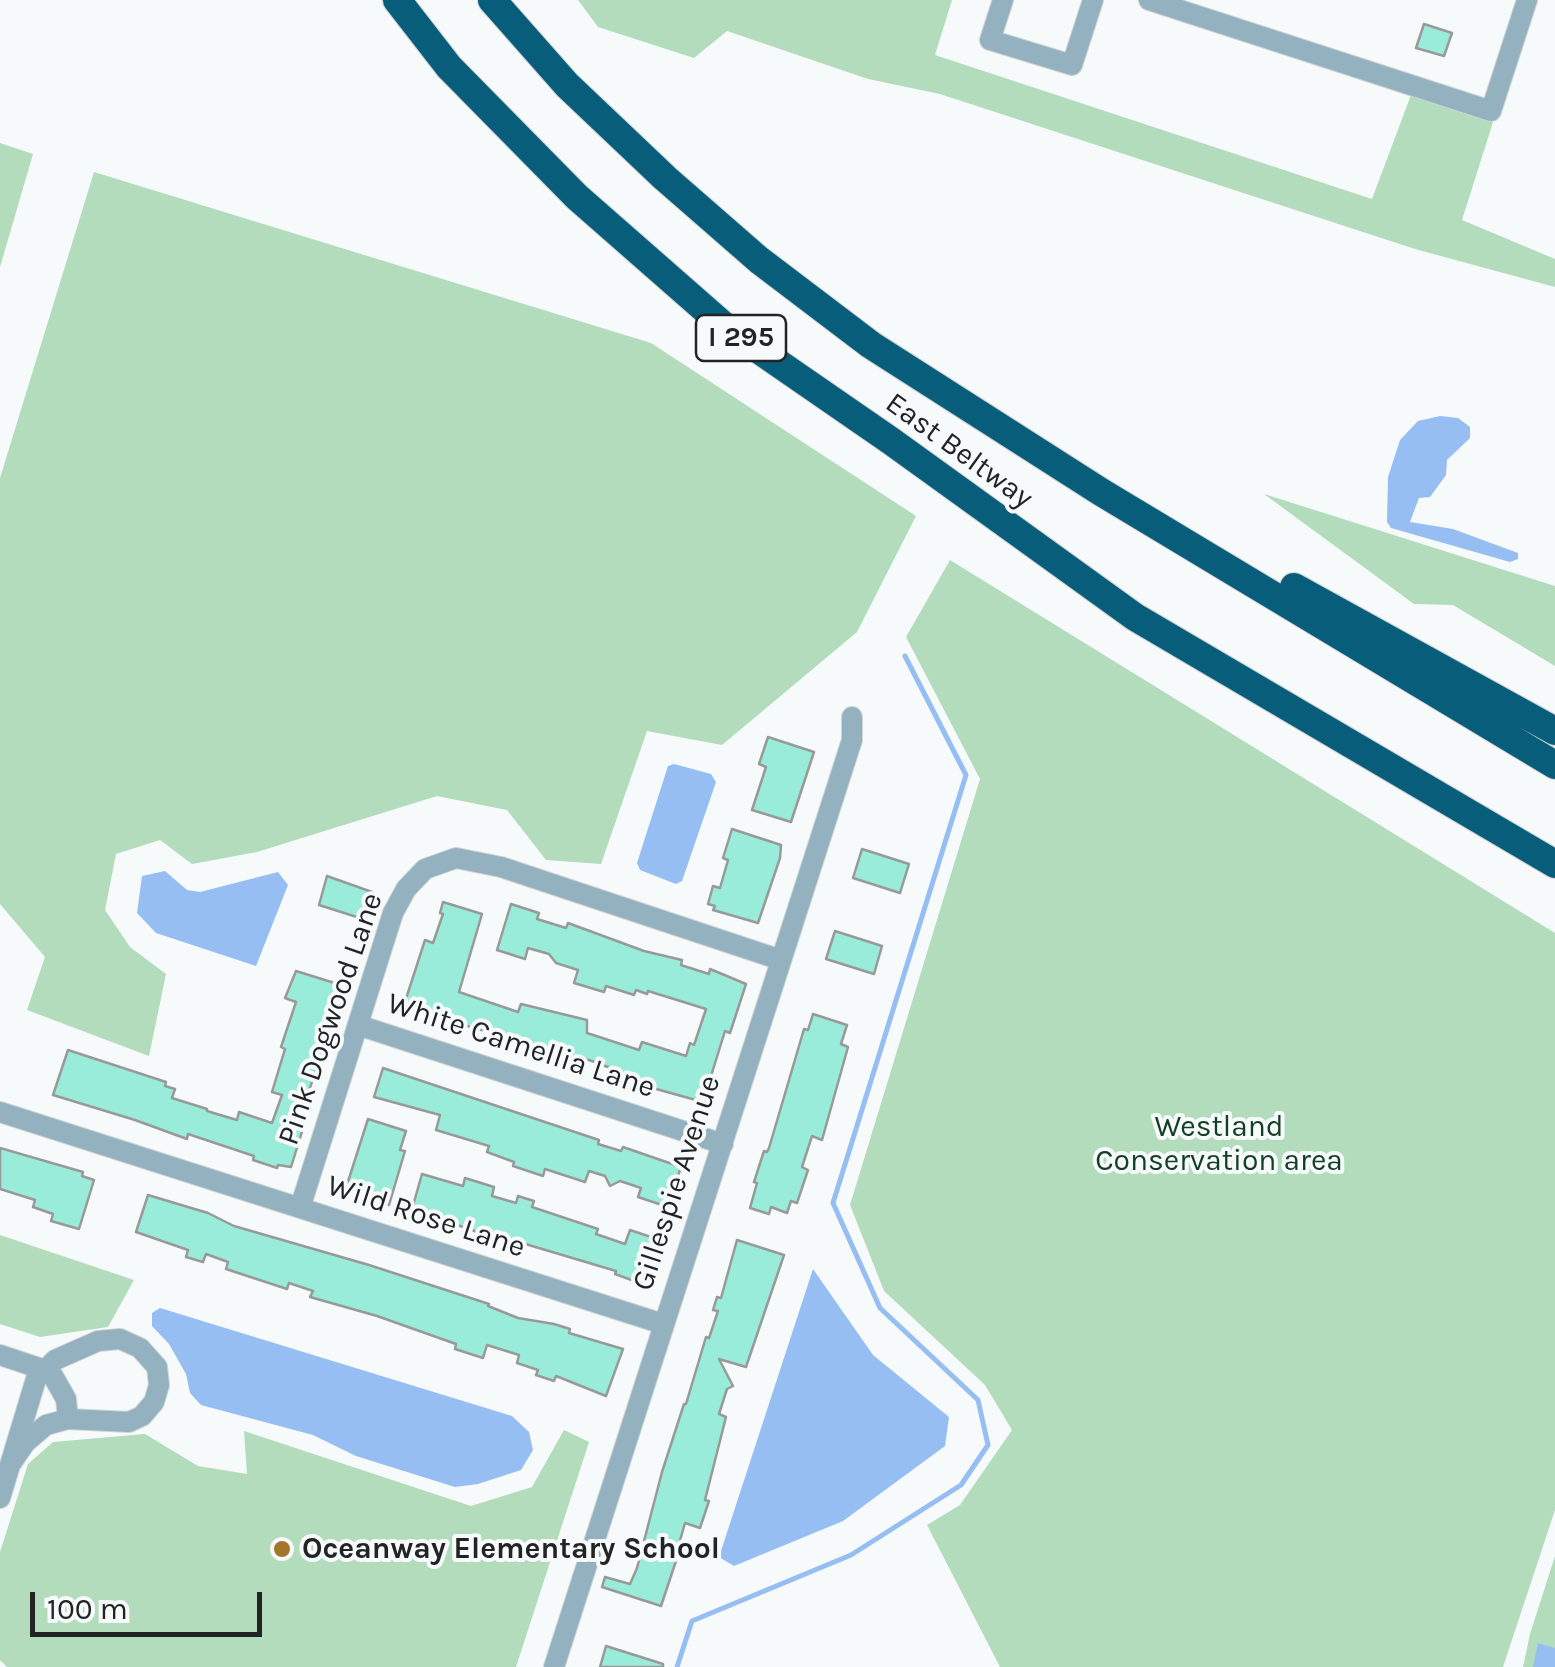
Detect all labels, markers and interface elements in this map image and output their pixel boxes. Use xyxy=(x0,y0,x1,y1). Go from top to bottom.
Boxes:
road number: I 295 xyxy=(696,315,786,361)
street label: East Beltway xyxy=(878,385,1040,517)
street label: Pink Dogwood Lane xyxy=(271,888,391,1150)
street label: White Camellia Lane xyxy=(383,986,659,1106)
street label: Gillespie Avenue xyxy=(625,1071,729,1295)
park label: Westland Conservation area xyxy=(1095,1109,1343,1180)
street label: Wild Rose Lane xyxy=(322,1168,530,1266)
place label: Oceanway Elementary School xyxy=(302,1531,720,1567)
marker: Oceanway Elementary School xyxy=(271,1538,293,1560)
scale bar xyxy=(35,1572,268,1634)
text: 100 m xyxy=(47,1591,128,1627)

